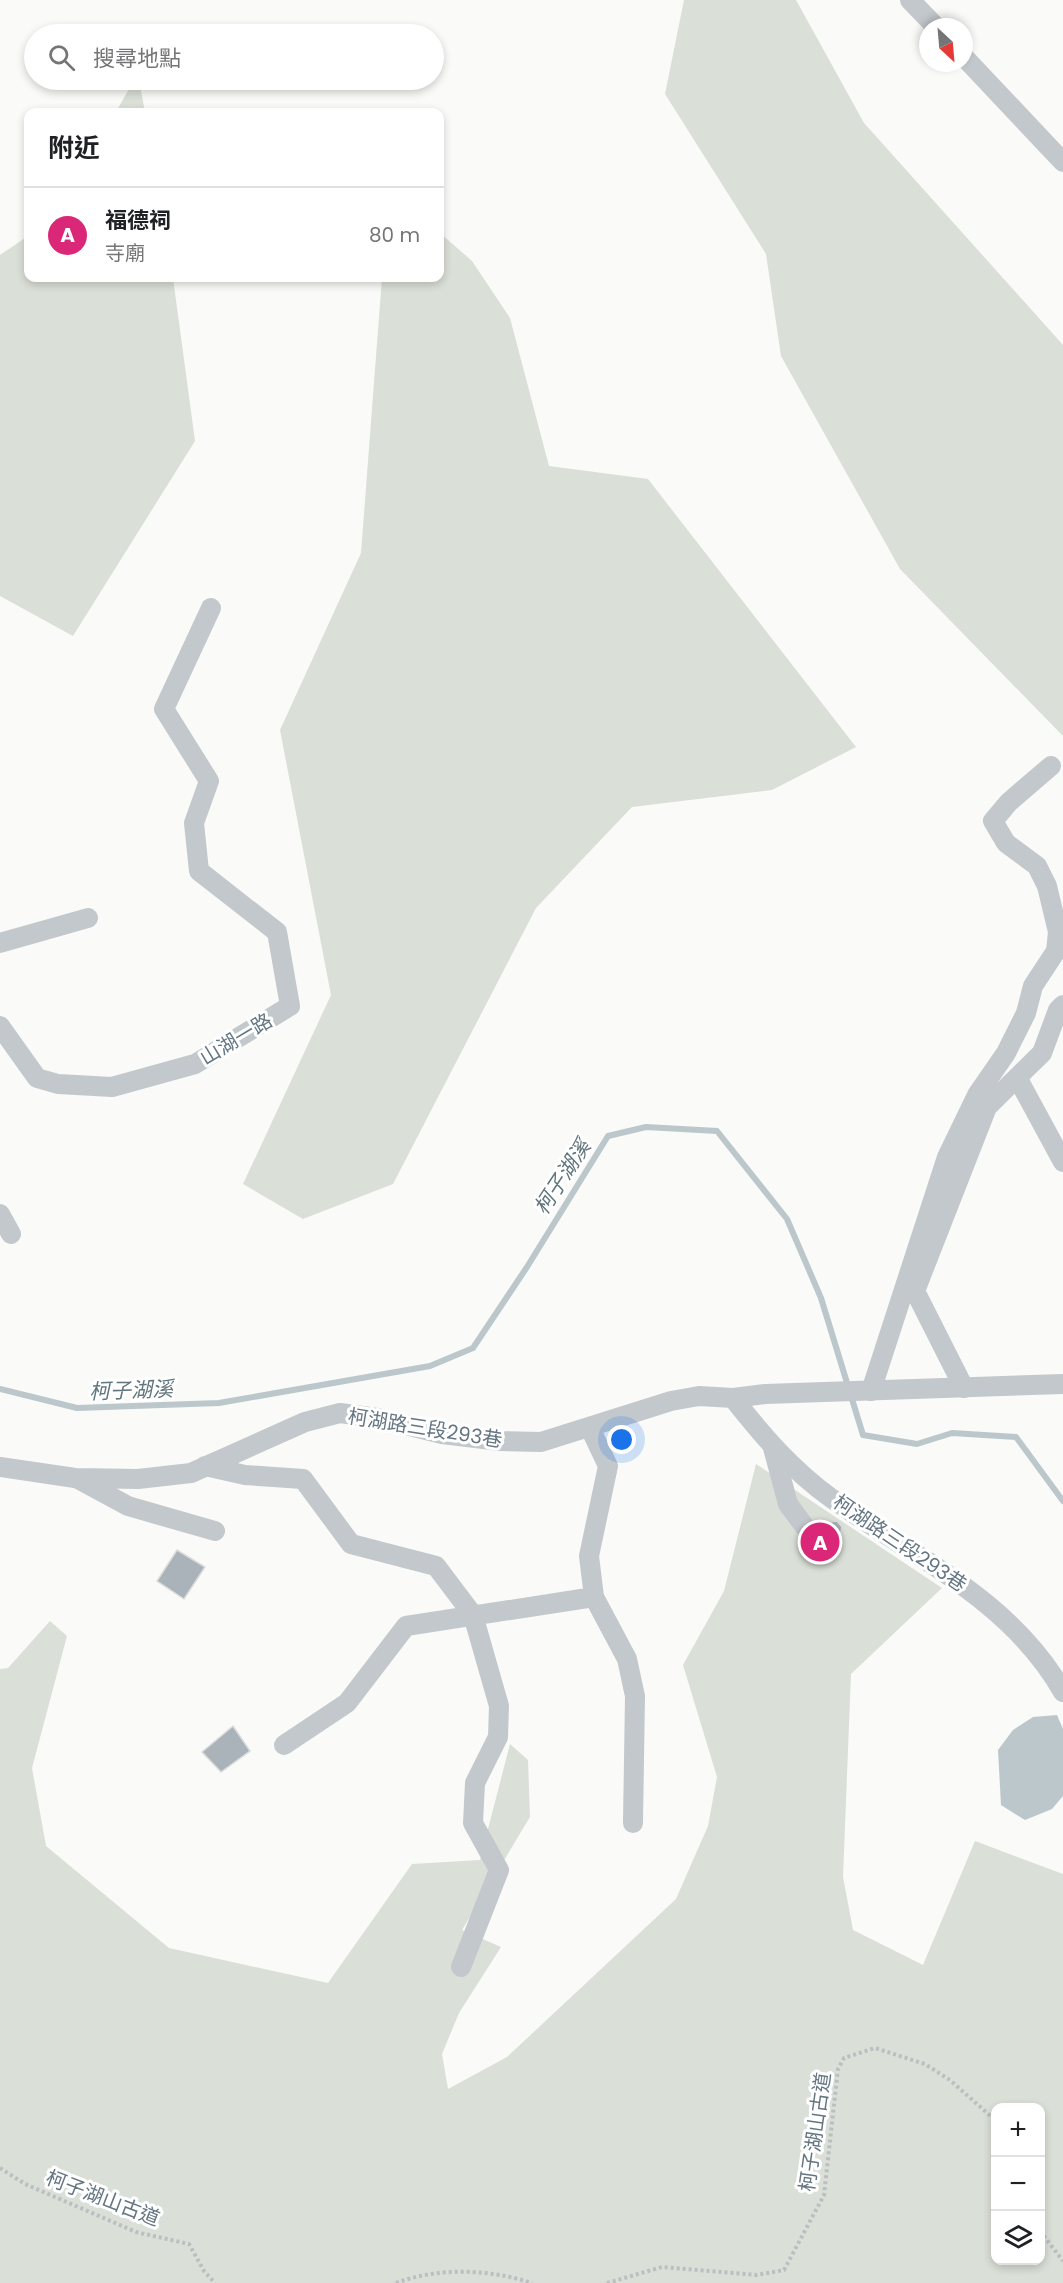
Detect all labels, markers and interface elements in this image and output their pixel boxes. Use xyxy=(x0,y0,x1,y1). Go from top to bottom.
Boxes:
north arrow xyxy=(919,18,973,72)
search box xyxy=(24,24,444,90)
icon: search xyxy=(45,41,78,74)
text: 搜尋地點 xyxy=(93,43,181,74)
text: 附近 xyxy=(48,130,100,166)
text: 福德祠 xyxy=(105,205,171,236)
text: A xyxy=(60,221,75,249)
text: 80 m xyxy=(369,221,420,249)
text: 寺廟 xyxy=(105,239,145,267)
street label: 山湖一路 xyxy=(195,1006,277,1072)
water label: 柯子湖溪 xyxy=(527,1131,599,1220)
water label: 柯子湖溪 xyxy=(89,1374,176,1406)
street label: 柯湖路三段293巷 xyxy=(346,1402,504,1454)
your location xyxy=(607,1425,636,1454)
street label: 柯湖路三段293巷 xyxy=(828,1488,972,1598)
pin: A xyxy=(800,1520,840,1564)
street label: 柯子湖山古道 xyxy=(793,2071,837,2193)
map controls xyxy=(991,2103,1045,2265)
button: + xyxy=(991,2103,1045,2157)
button: − xyxy=(991,2157,1045,2211)
street label: 柯子湖山古道 xyxy=(42,2163,164,2233)
button: layers xyxy=(991,2211,1045,2265)

